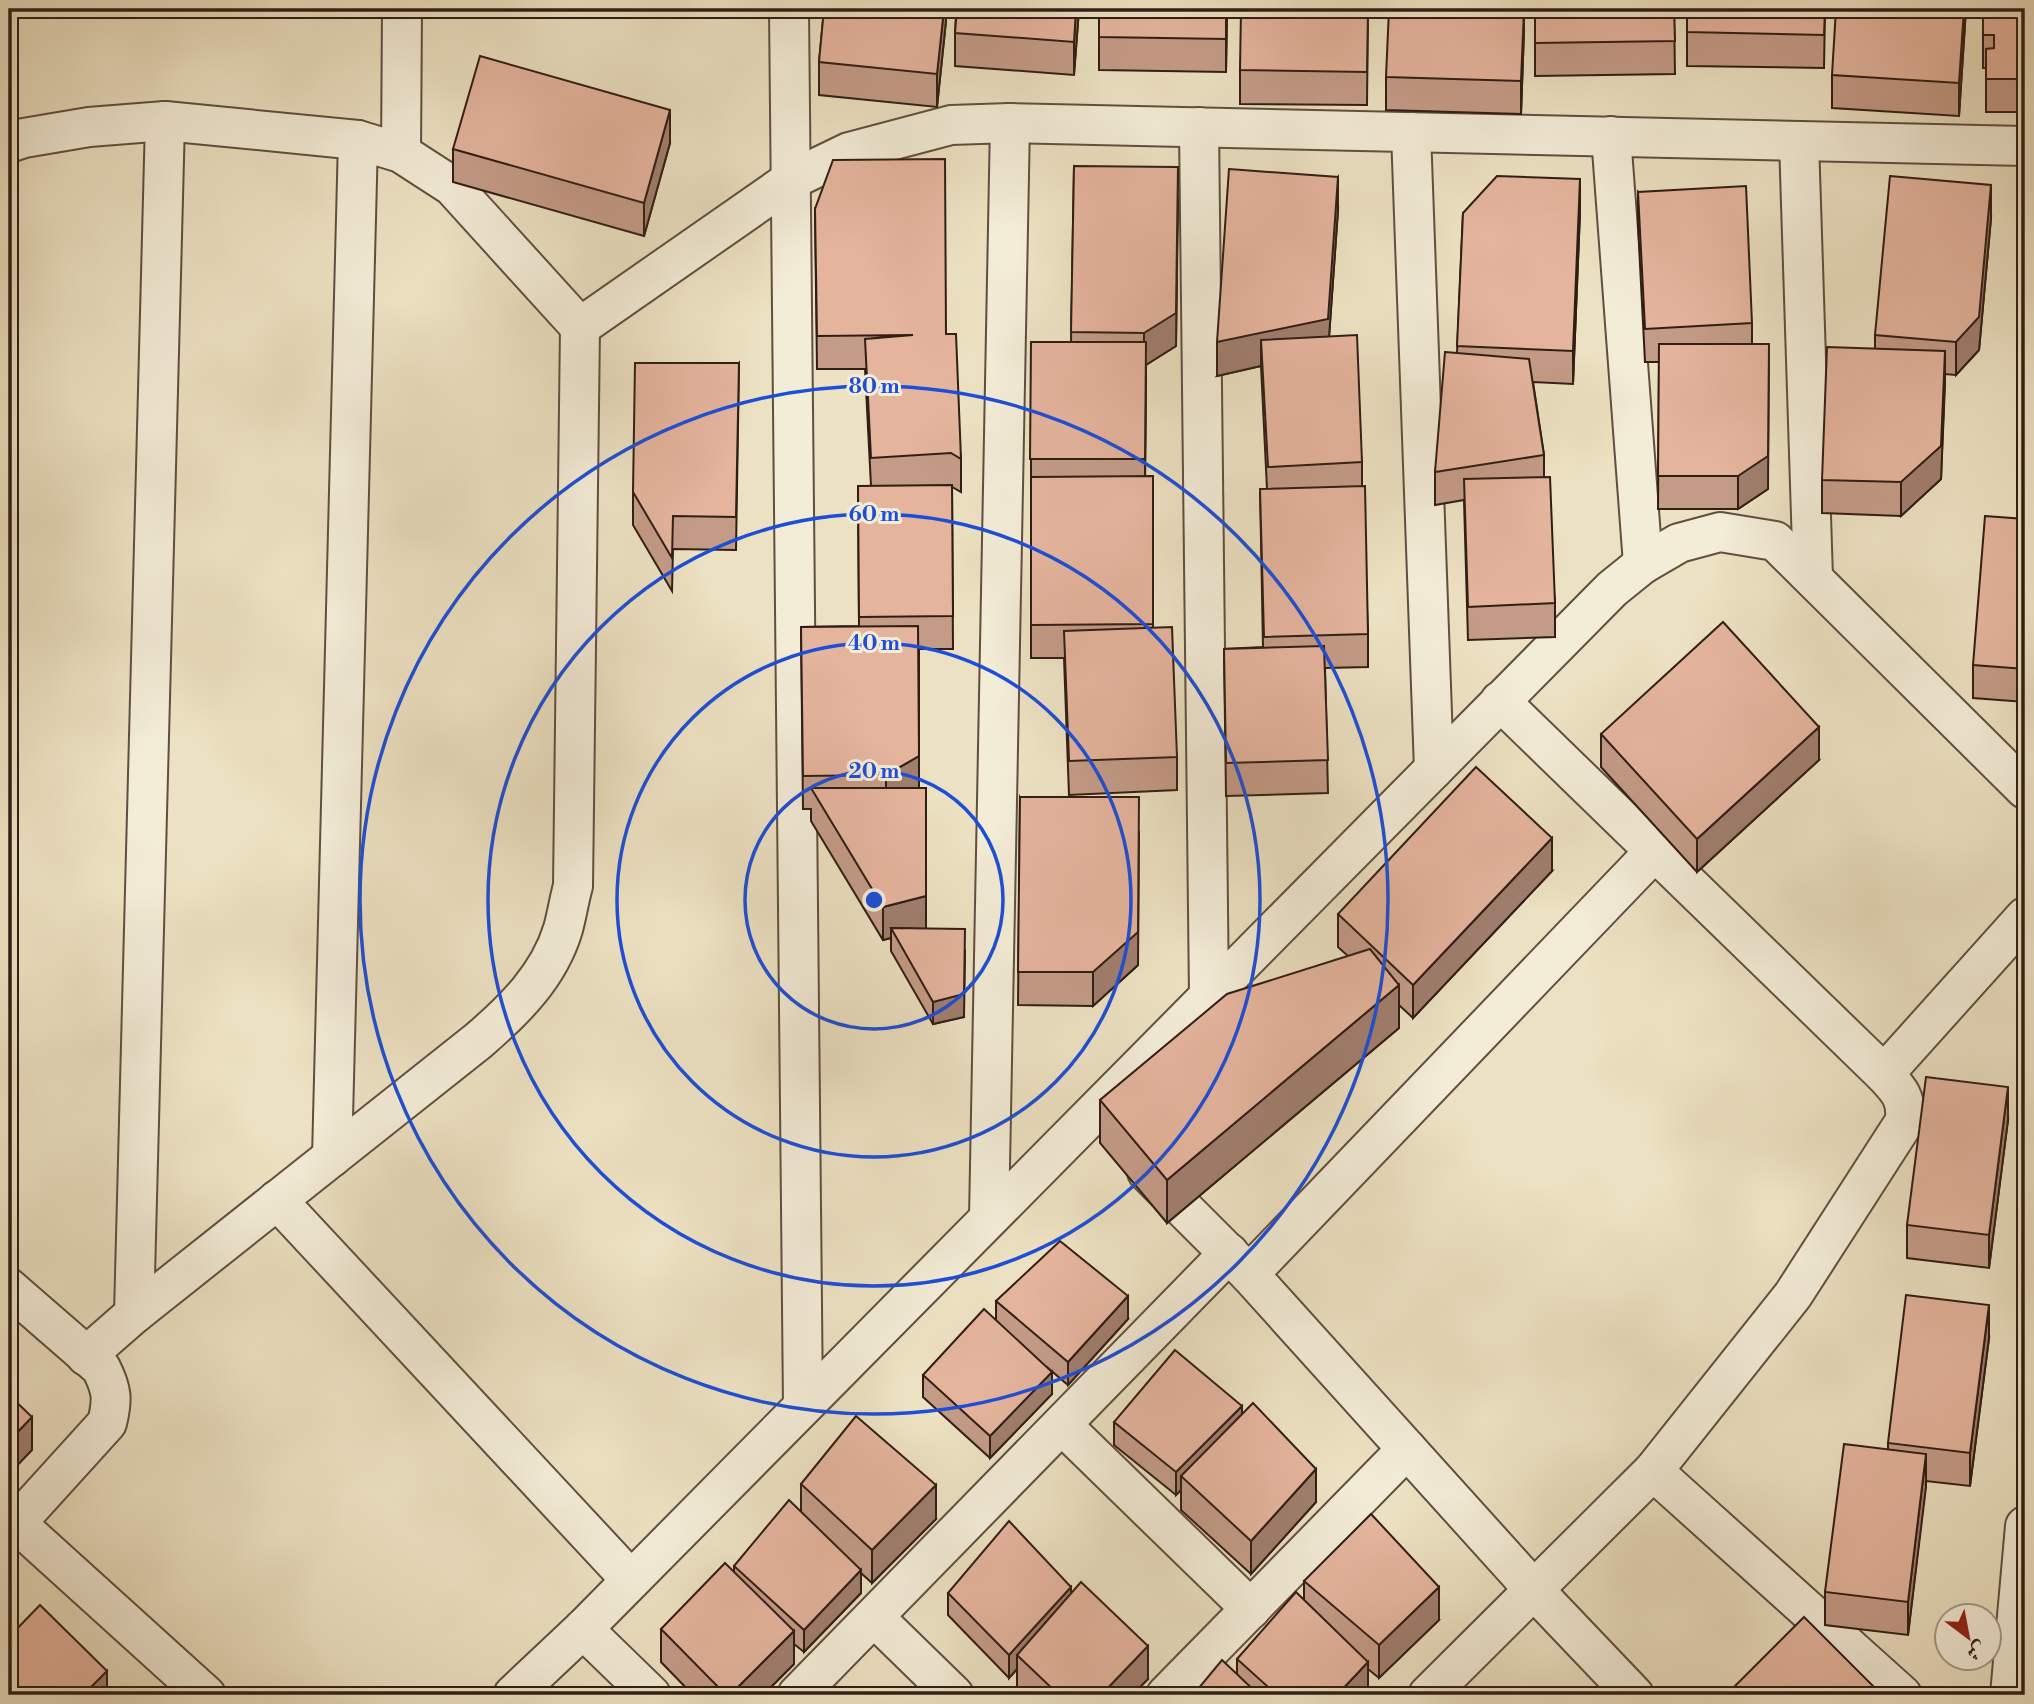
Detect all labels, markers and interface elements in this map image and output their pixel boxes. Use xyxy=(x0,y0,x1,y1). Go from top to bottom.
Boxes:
text: 80 m xyxy=(848,374,900,400)
text: 60 m xyxy=(849,502,899,528)
text: 40 m xyxy=(848,631,900,657)
text: 20 m xyxy=(849,759,899,785)
centre of rings xyxy=(862,888,886,912)
north arrow xyxy=(1932,1602,2002,1672)
text: ش xyxy=(1962,1635,1991,1666)

